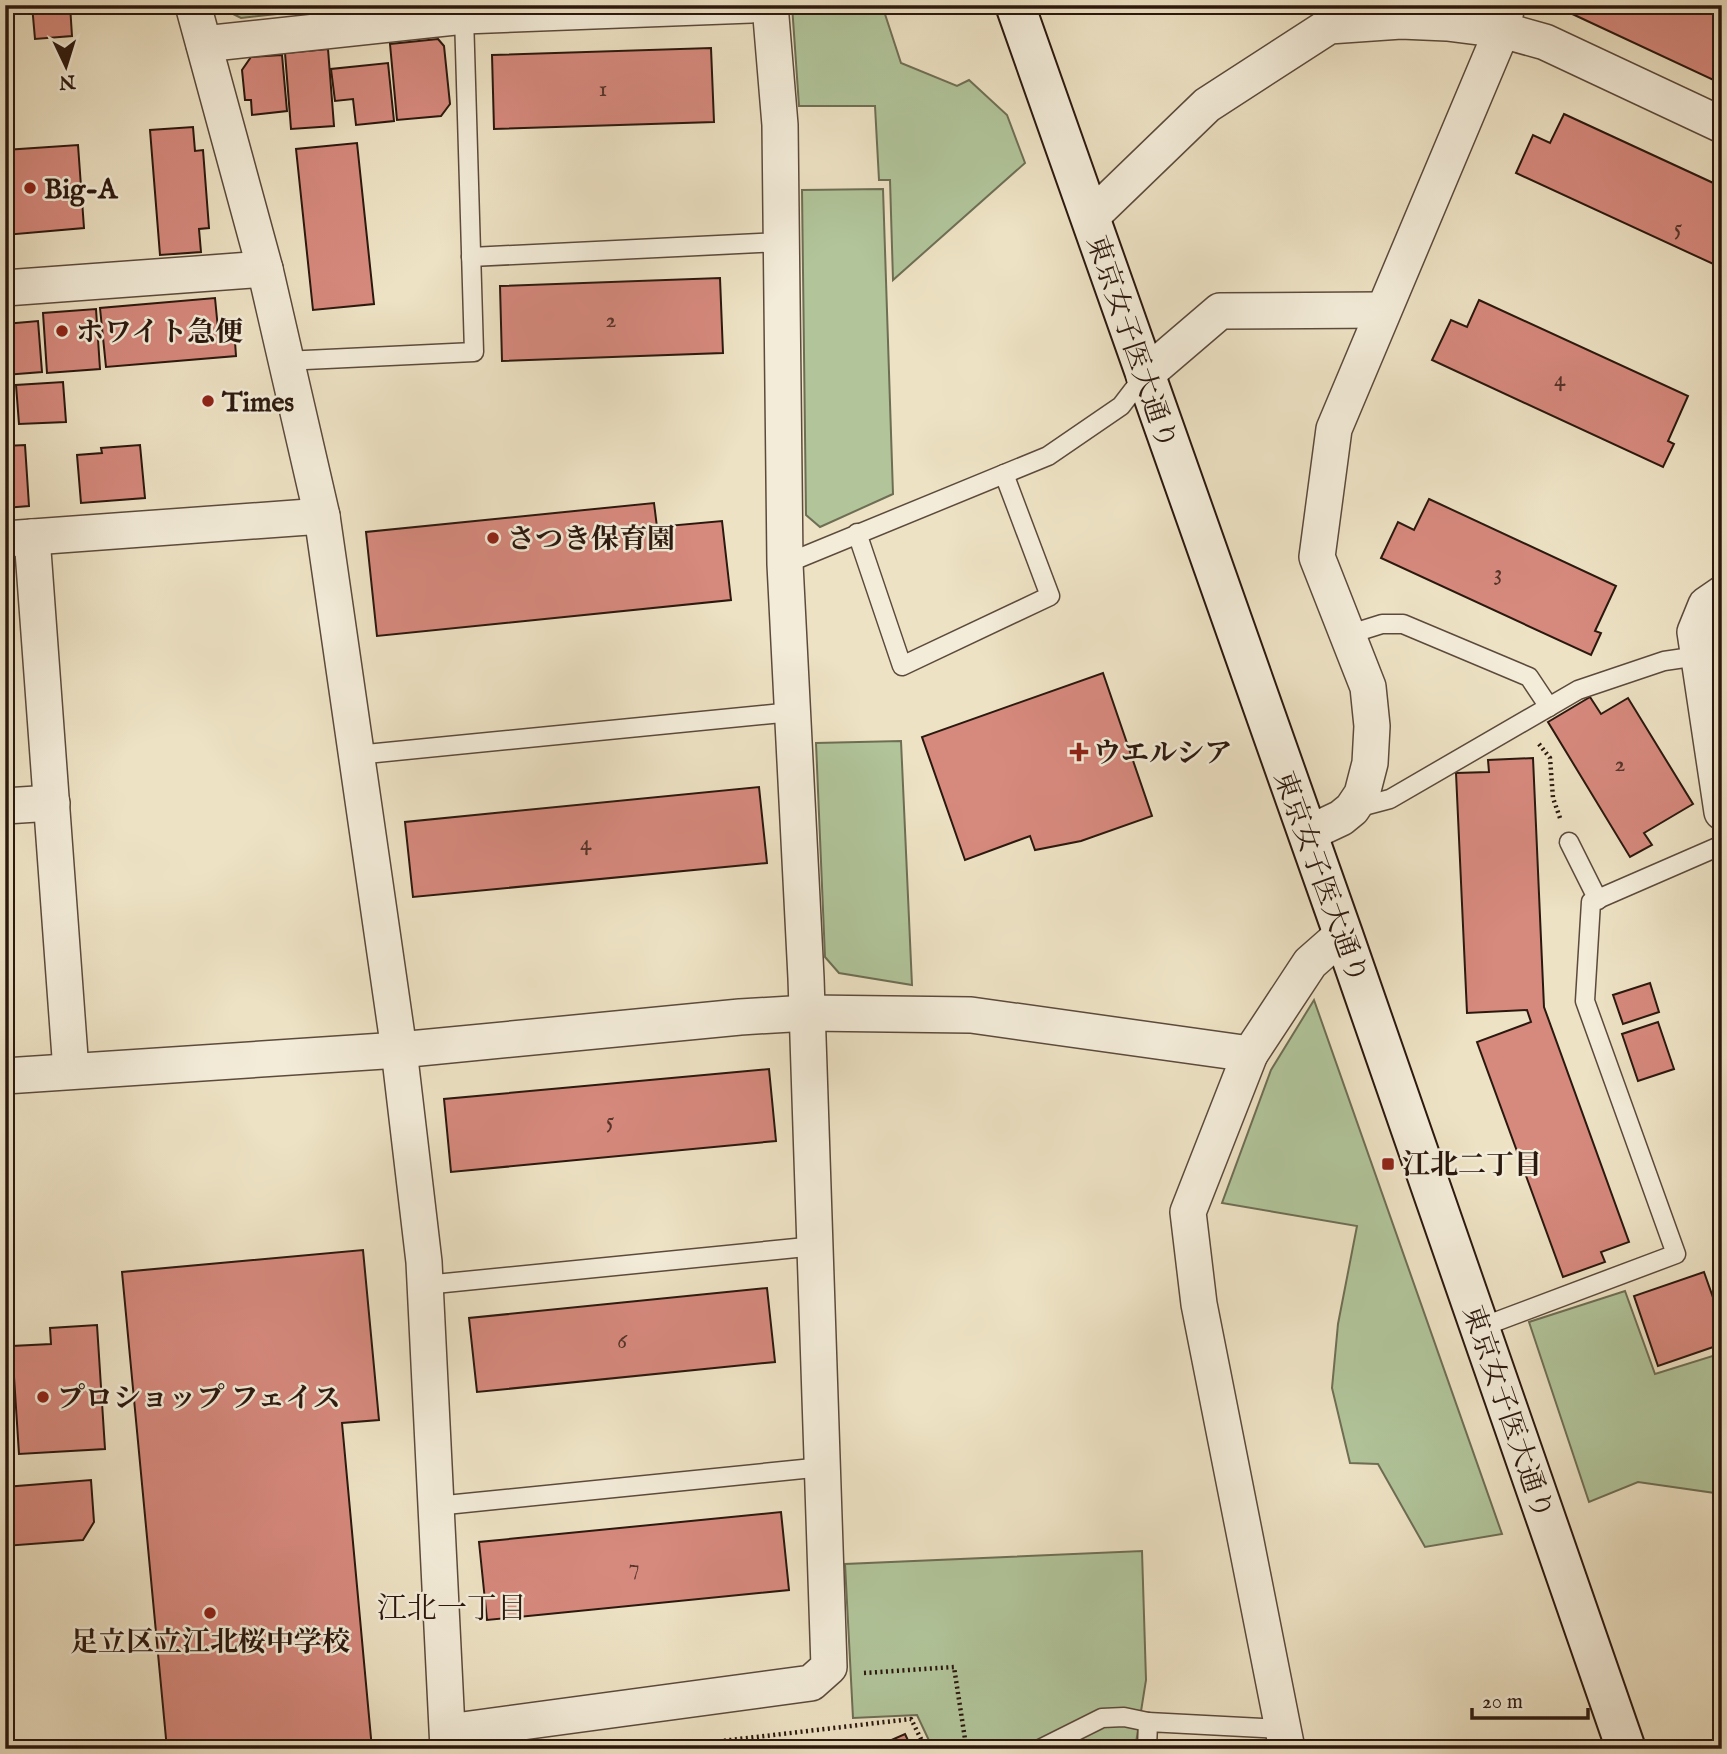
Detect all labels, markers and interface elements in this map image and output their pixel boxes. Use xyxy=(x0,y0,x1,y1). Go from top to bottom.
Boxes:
north arrow xyxy=(32,32,102,102)
text: N xyxy=(57,68,77,94)
house number: 1 xyxy=(599,74,607,105)
place label: Big-A xyxy=(44,173,118,208)
marker: Big-A xyxy=(22,180,38,196)
house number: 5 xyxy=(1674,213,1683,244)
street label: 東京女子医大通り xyxy=(1078,231,1184,454)
house number: 2 xyxy=(605,305,617,336)
place label: ホワイト急便 xyxy=(76,316,243,351)
marker: ホワイト急便 xyxy=(54,323,70,339)
house number: 4 xyxy=(1554,364,1566,395)
place label: Times xyxy=(221,386,294,421)
marker: Times xyxy=(200,393,216,409)
place label: さつき保育園 xyxy=(507,523,675,558)
marker: さつき保育園 xyxy=(485,530,501,546)
house number: 3 xyxy=(1494,558,1502,589)
place label: ウエルシア xyxy=(1093,737,1232,772)
marker: ウエルシア xyxy=(1071,744,1087,760)
house number: 2 xyxy=(1614,749,1626,780)
street label: 東京女子医大通り xyxy=(1265,767,1374,989)
house number: 4 xyxy=(580,828,592,859)
house number: 5 xyxy=(606,1106,615,1137)
place label: 江北二丁目 xyxy=(1402,1149,1542,1184)
marker: 江北二丁目 xyxy=(1380,1156,1396,1172)
street label: 東京女子医大通り xyxy=(1454,1301,1560,1524)
house number: 6 xyxy=(617,1326,628,1357)
place label: プロショップ フェイス xyxy=(57,1382,341,1417)
marker: プロショップ フェイス xyxy=(35,1389,51,1405)
house number: 7 xyxy=(628,1552,640,1583)
district label: 江北一丁目 xyxy=(377,1591,527,1629)
marker: 足立区立江北桜中学校 xyxy=(202,1605,218,1621)
place label: 足立区立江北桜中学校 xyxy=(70,1626,350,1661)
scale bar xyxy=(1472,1677,1587,1721)
text: 20 m xyxy=(1482,1689,1523,1716)

